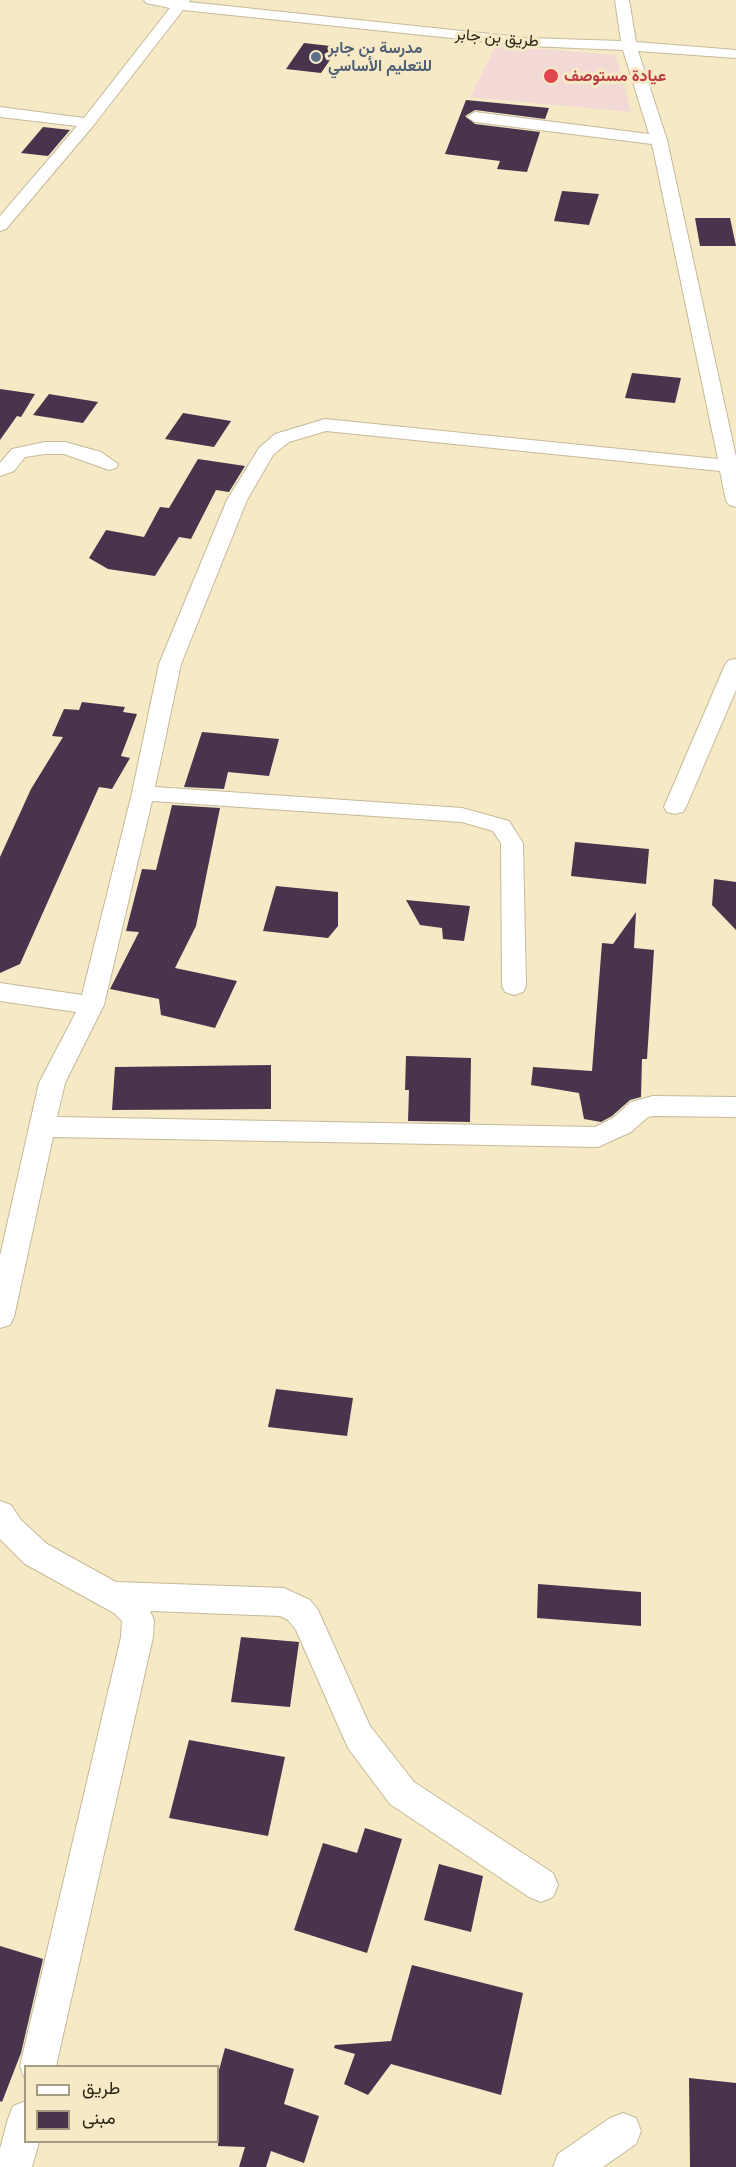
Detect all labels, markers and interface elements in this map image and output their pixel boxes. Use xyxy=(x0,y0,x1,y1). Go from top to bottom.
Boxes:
street label: طريق بن جابر xyxy=(454,25,540,51)
place label: مدرسة بن جابر للتعليم الأساسي xyxy=(328,38,432,76)
marker: مدرسة بن جابر للتعليم الأساسي xyxy=(309,50,323,64)
place label: عيادة مستوصف xyxy=(564,66,666,86)
marker: عيادة مستوصف xyxy=(542,67,560,85)
legend xyxy=(24,2065,219,2143)
text: طريق xyxy=(82,2077,120,2098)
text: مبنى xyxy=(82,2107,116,2128)

